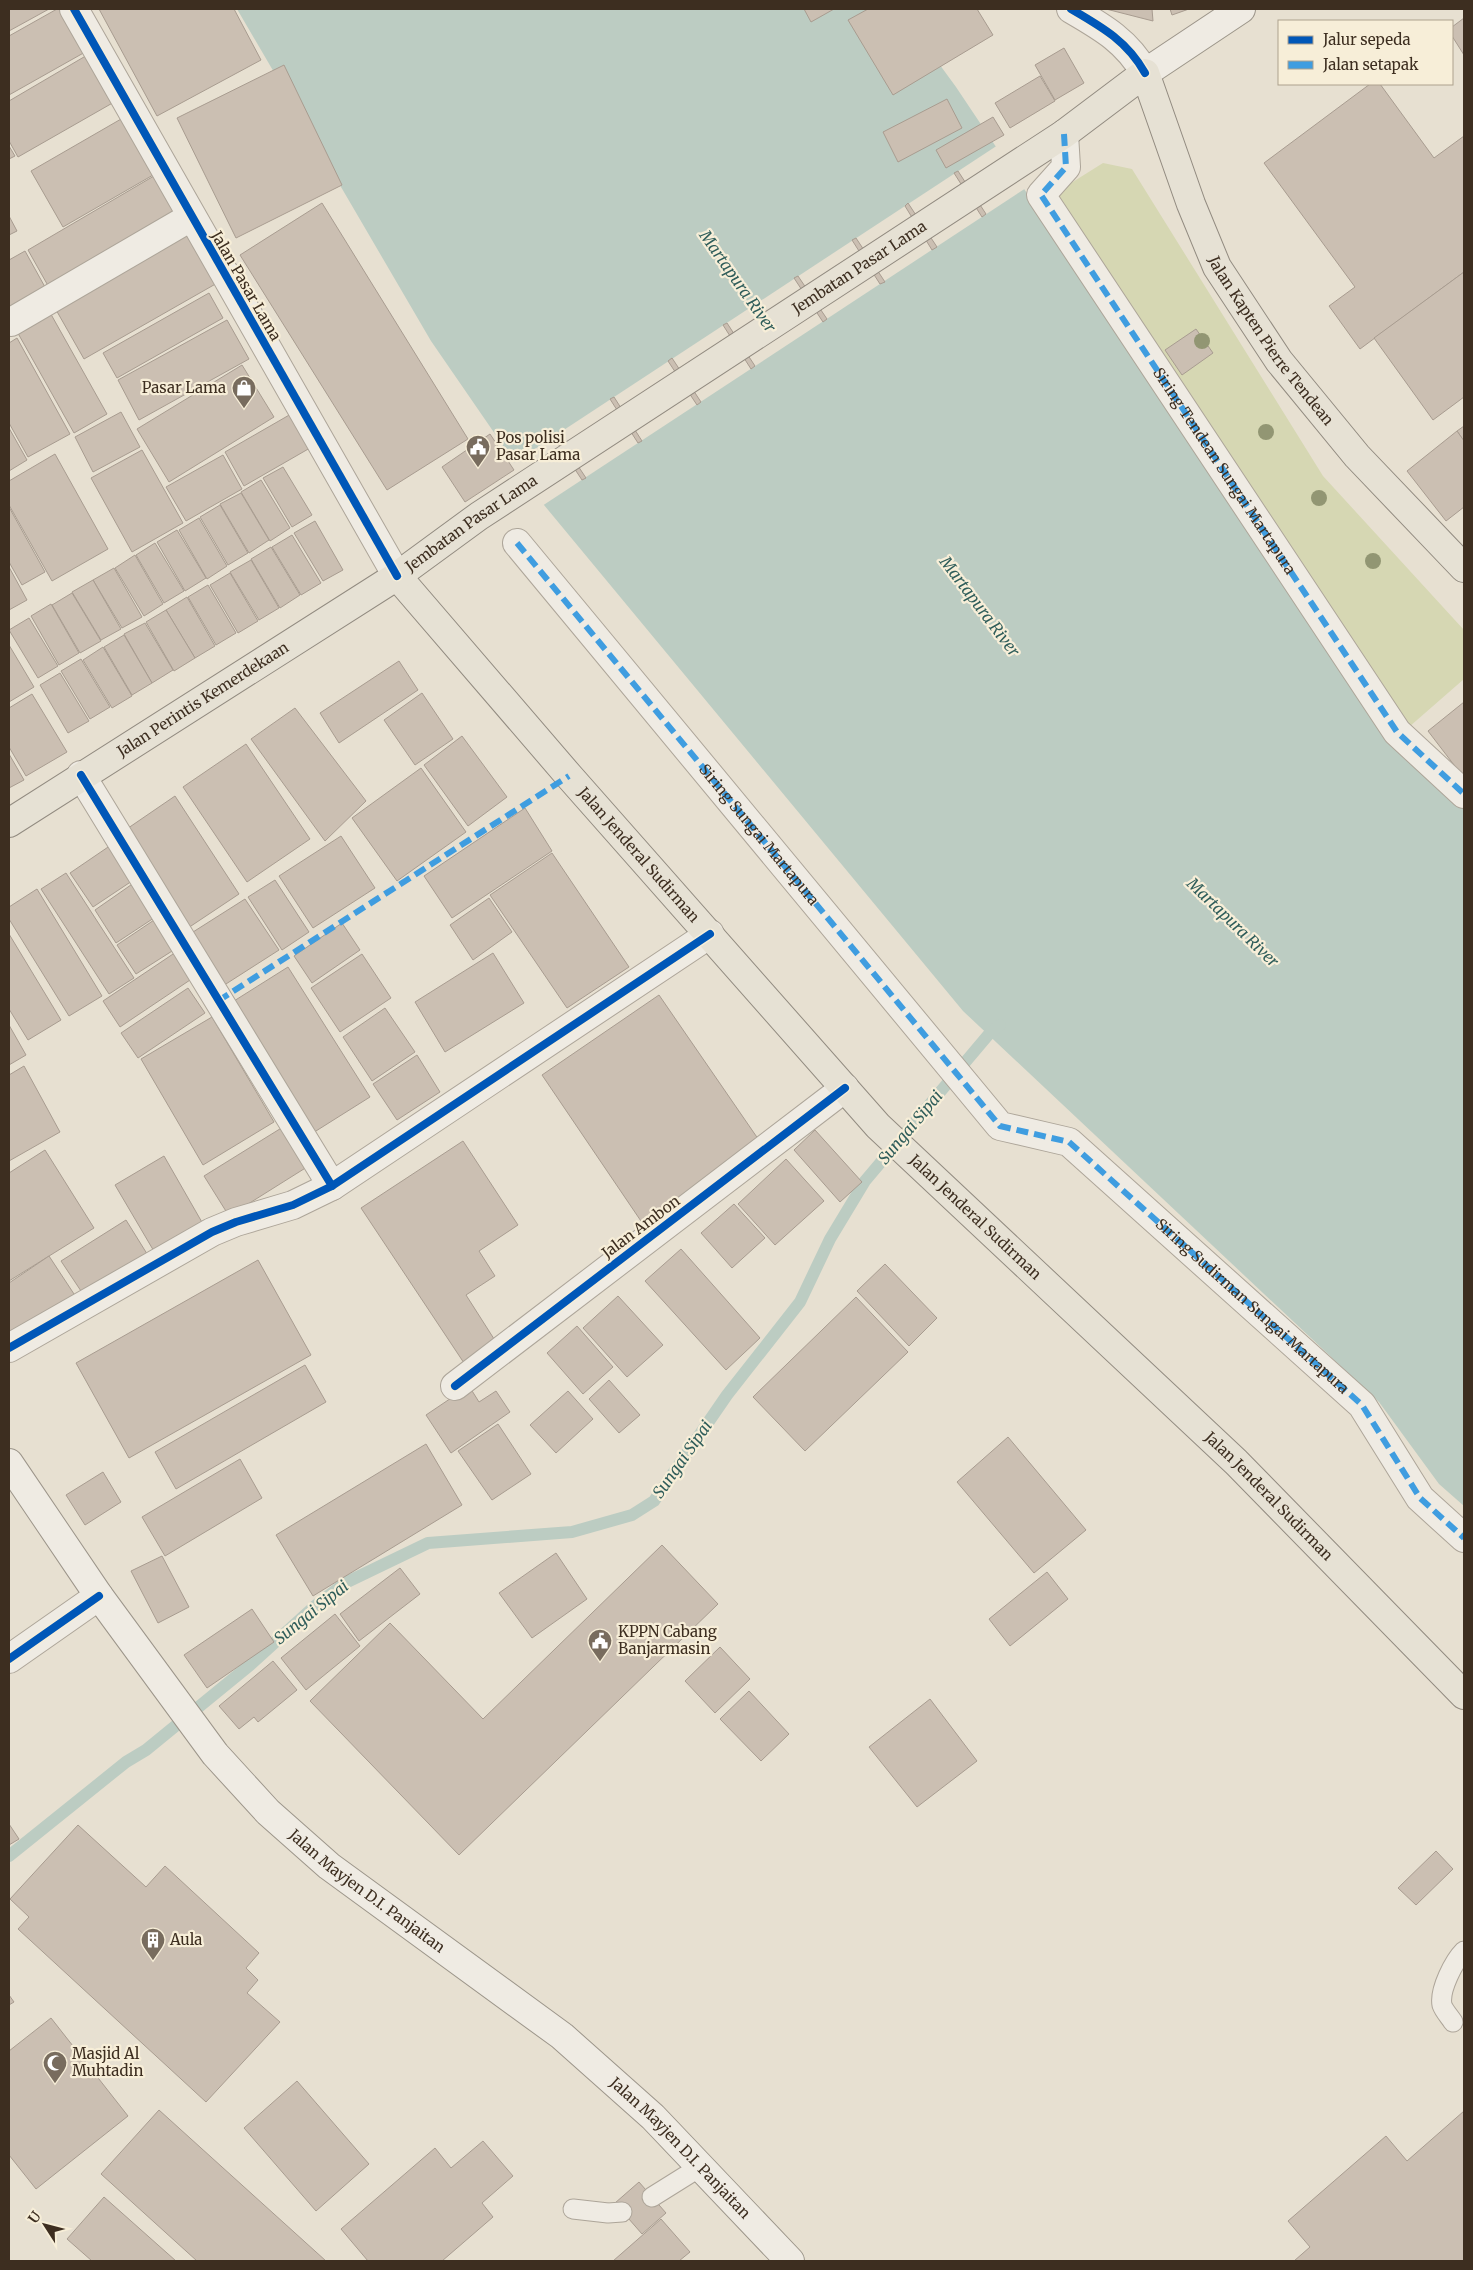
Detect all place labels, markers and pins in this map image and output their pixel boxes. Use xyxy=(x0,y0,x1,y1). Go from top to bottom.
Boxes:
shop icon: Pasar Lama xyxy=(231,375,257,409)
place label: Pasar Lama xyxy=(142,378,226,397)
place label: Pos polisi Pasar Lama xyxy=(496,428,580,464)
public building icon: Pos polisi Pasar Lama xyxy=(465,434,491,468)
place label: KPPN Cabang Banjarmasin xyxy=(618,1622,717,1658)
public building icon: KPPN Cabang Banjarmasin xyxy=(587,1628,613,1662)
building icon: Aula xyxy=(140,1927,166,1961)
place label: Aula xyxy=(169,1930,202,1949)
place label: Masjid Al Muhtadin xyxy=(72,2044,143,2080)
mosque icon: Masjid Al Muhtadin xyxy=(42,2050,68,2084)

